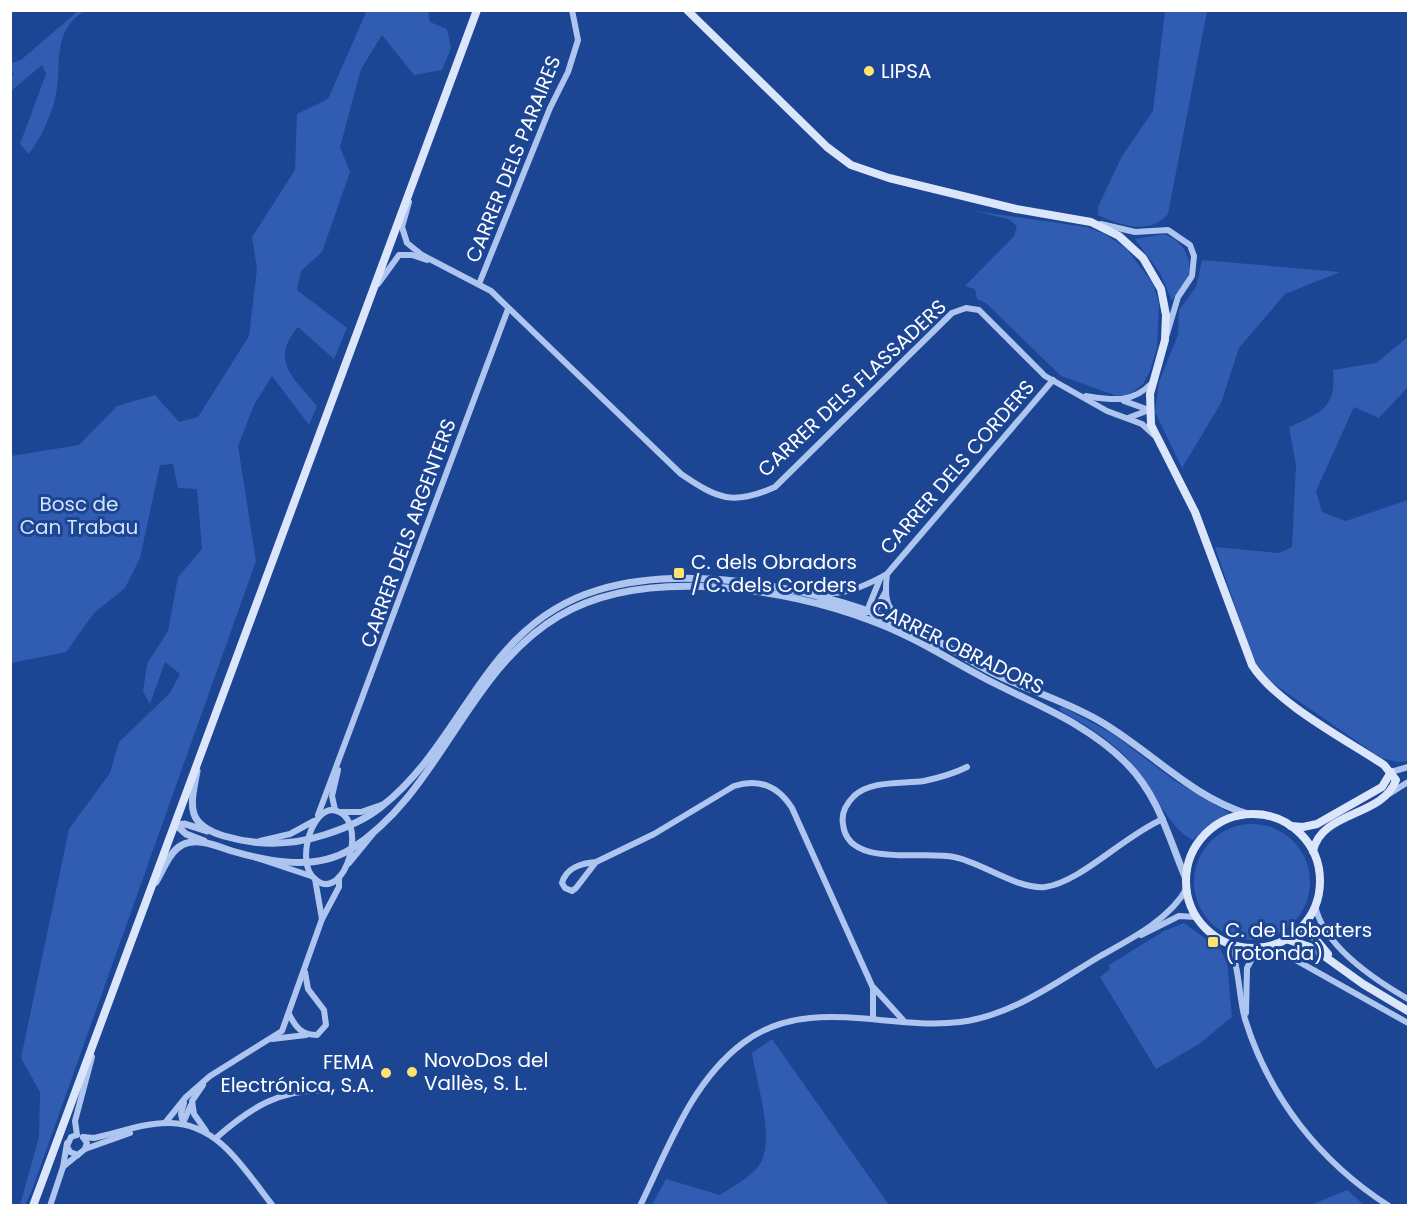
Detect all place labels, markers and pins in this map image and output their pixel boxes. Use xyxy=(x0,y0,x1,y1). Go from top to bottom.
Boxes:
place label: LIPSA xyxy=(881,57,931,85)
marker: LIPSA xyxy=(862,64,876,78)
place label: C. dels Obradors / C. dels Corders xyxy=(691,548,857,599)
marker: C. dels Obradors / C. dels Corders xyxy=(672,566,686,580)
place label: C. de Llobaters (rotonda) xyxy=(1225,916,1372,967)
marker: C. de Llobaters (rotonda) xyxy=(1206,935,1220,949)
place label: NovoDos del Vallès, S. L. xyxy=(424,1046,548,1097)
place label: FEMA Electrónica, S.A. xyxy=(220,1048,374,1099)
marker: NovoDos del Vallès, S. L. xyxy=(405,1065,419,1079)
marker: FEMA Electrónica, S.A. xyxy=(379,1066,393,1080)

